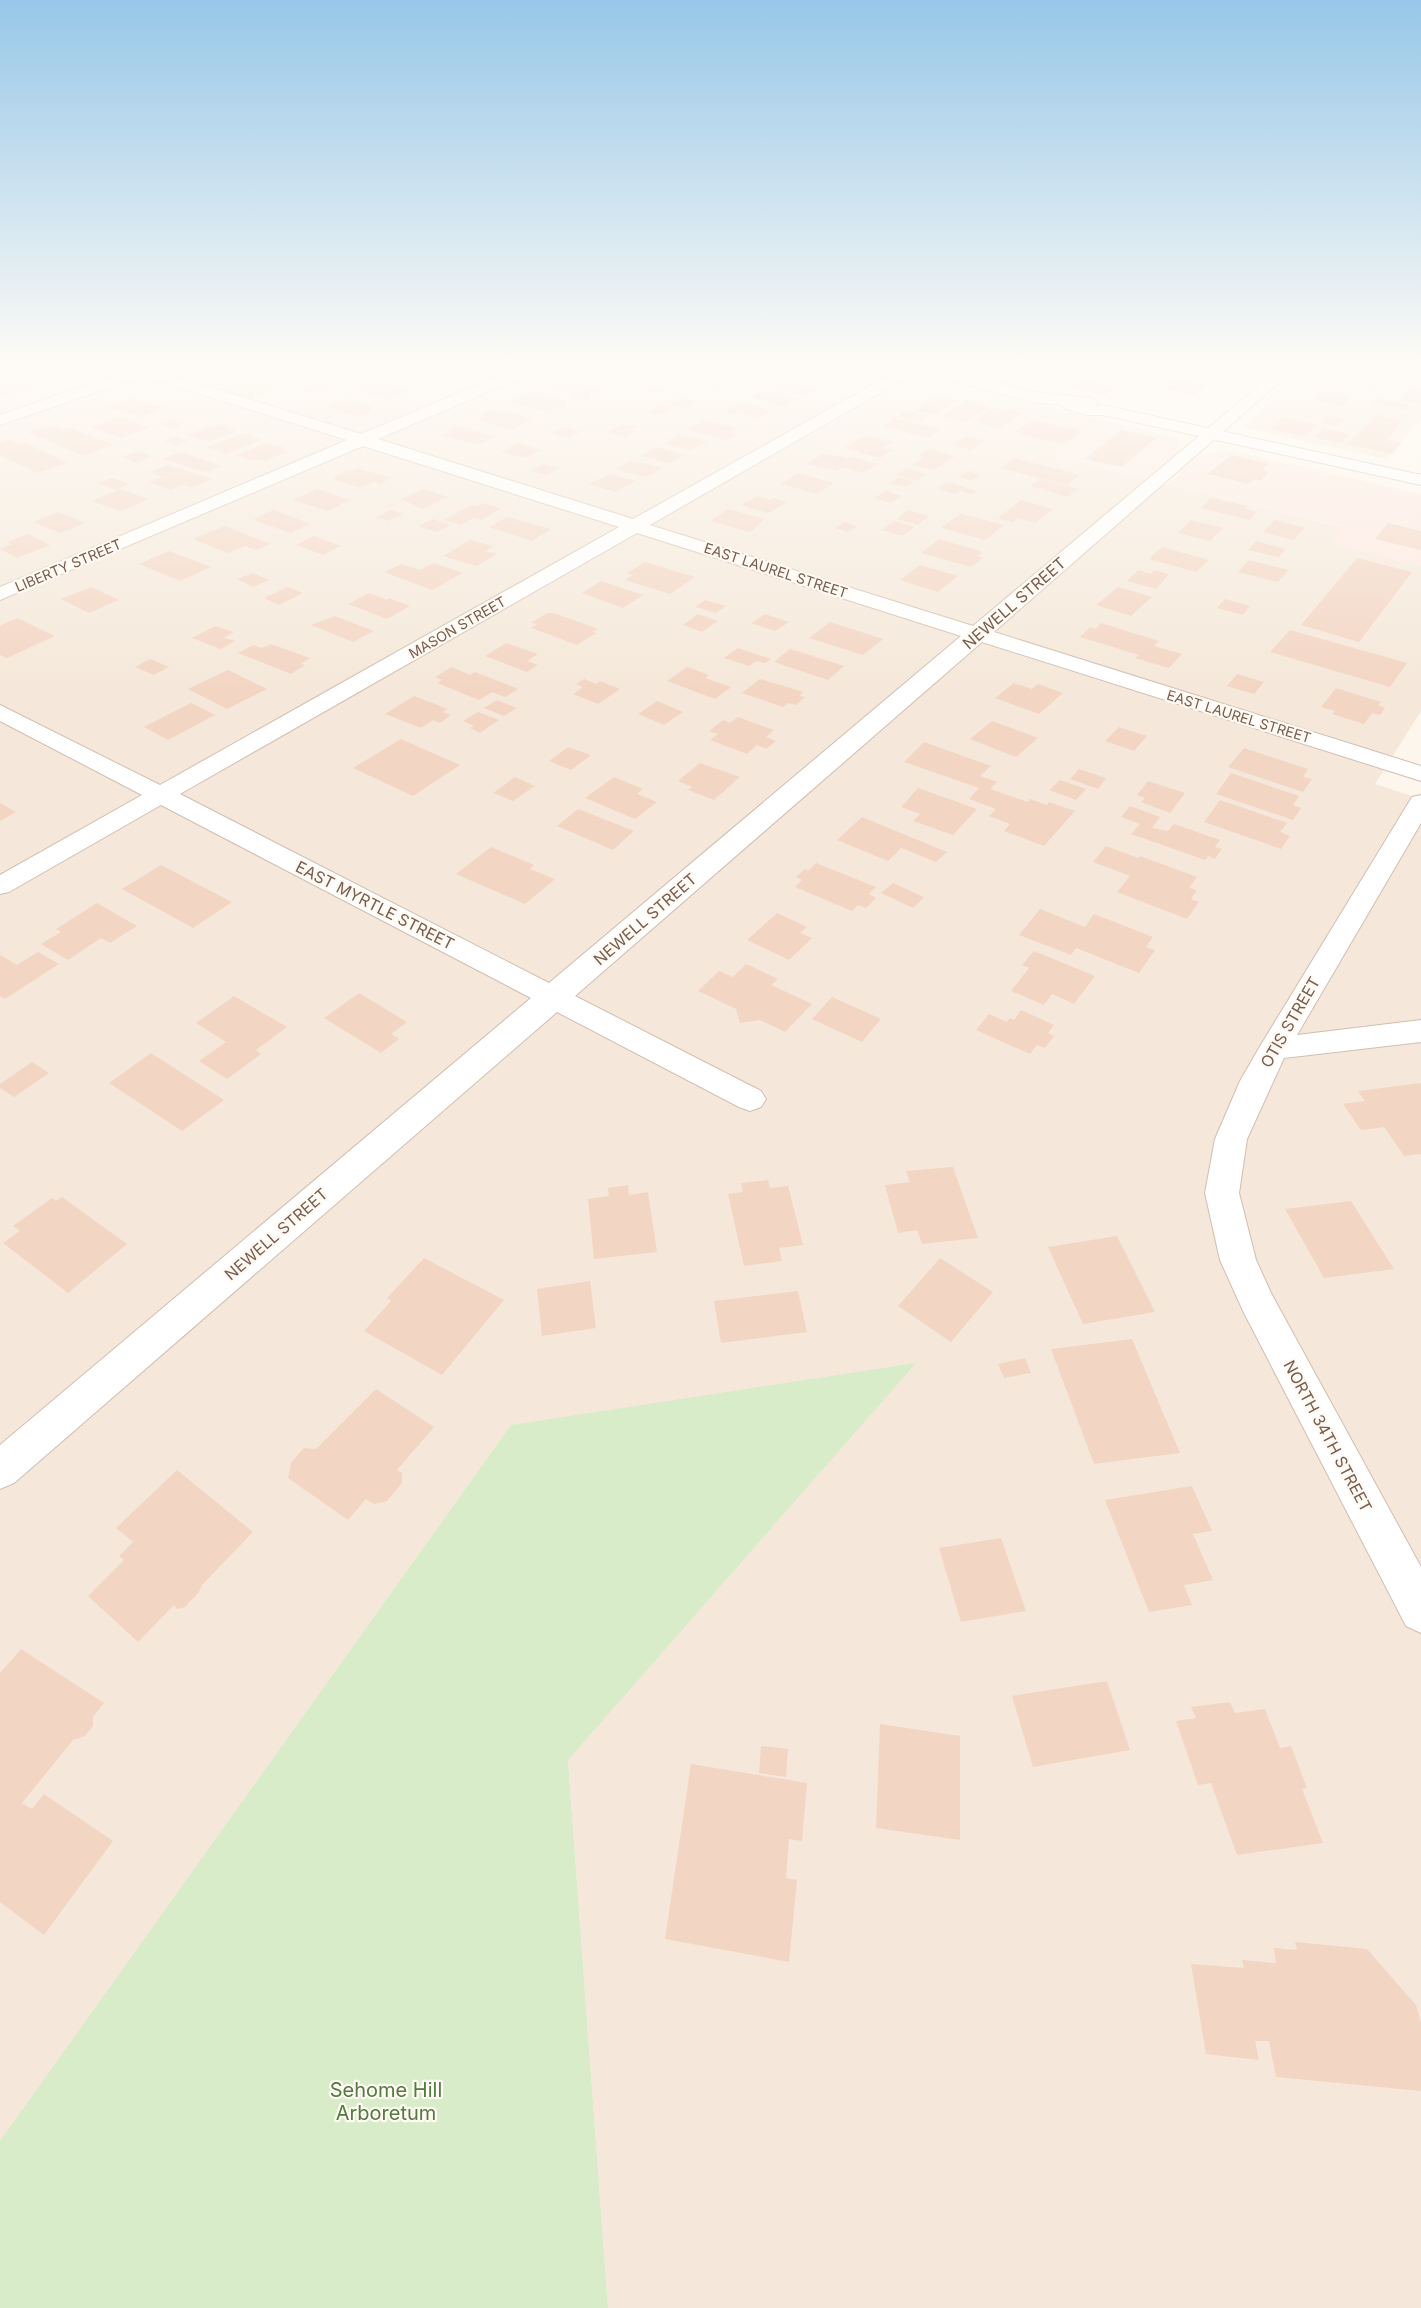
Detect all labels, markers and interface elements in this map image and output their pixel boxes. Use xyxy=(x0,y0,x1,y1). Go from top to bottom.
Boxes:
street label: LIBERTY STREET xyxy=(12,535,124,595)
street label: EAST LAUREL STREET xyxy=(702,539,850,601)
street label: NEWELL STREET xyxy=(958,553,1070,653)
street label: MASON STREET xyxy=(405,592,509,662)
street label: EAST LAUREL STREET xyxy=(1165,686,1313,746)
street label: EAST MYRTLE STREET xyxy=(292,856,458,954)
street label: NEWELL STREET xyxy=(589,869,701,969)
street label: OTIS STREET xyxy=(1256,973,1324,1071)
street label: NEWELL STREET xyxy=(220,1184,332,1284)
street label: NORTH 34TH STREET xyxy=(1280,1357,1376,1515)
park label: Sehome Hill Arboretum xyxy=(330,2078,442,2125)

